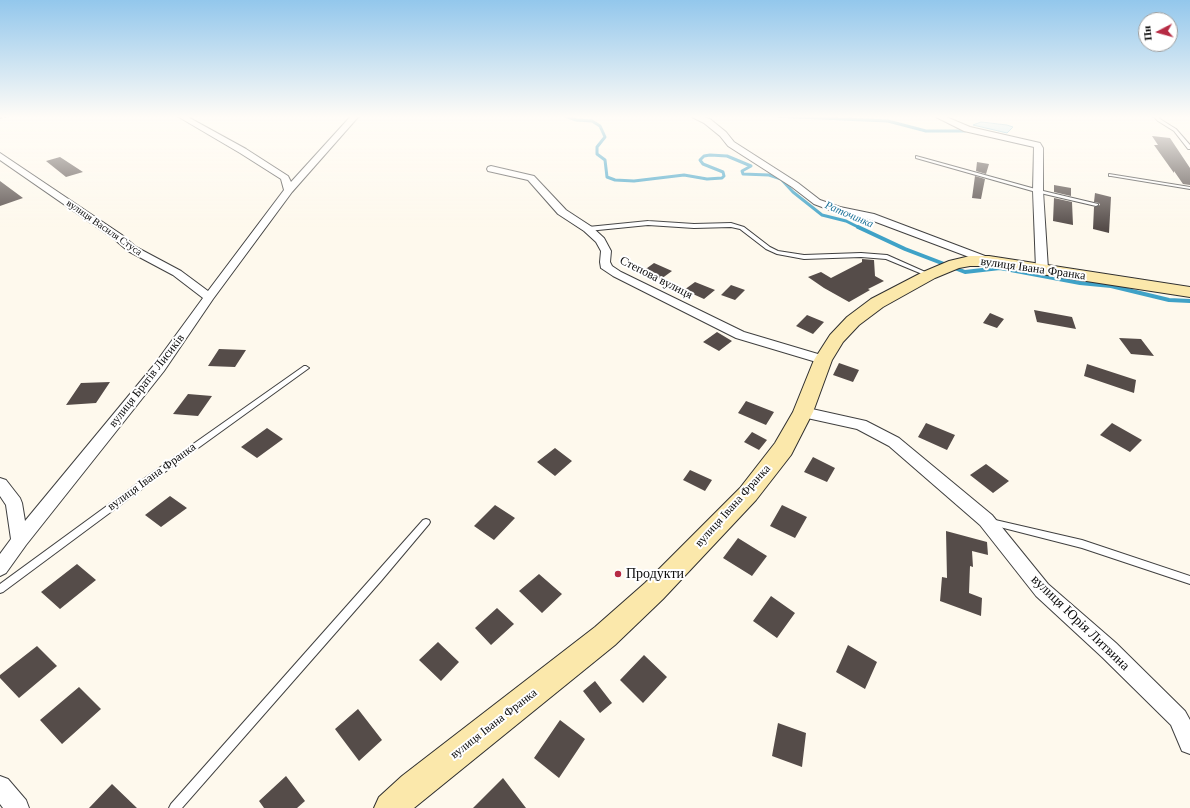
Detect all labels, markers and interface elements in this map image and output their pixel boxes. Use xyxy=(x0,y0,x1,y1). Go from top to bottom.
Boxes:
north arrow xyxy=(1138,12,1178,52)
text: Пн xyxy=(1140,25,1154,41)
street label: вулиця Василя Стуса xyxy=(64,197,144,259)
water label: Раточинка xyxy=(823,199,875,231)
street label: Степова вулиця xyxy=(617,253,695,303)
street label: вулиця Івана Франка xyxy=(980,255,1086,283)
street label: вулиця Братів Лисиків xyxy=(106,332,188,430)
street label: вулиця Івана Франка xyxy=(105,440,199,514)
street label: вулиця Івана Франка xyxy=(692,462,774,550)
place label: Продукти xyxy=(626,566,684,582)
marker: Продукти xyxy=(613,569,623,579)
street label: вулиця Юрія Литвина xyxy=(1027,572,1133,674)
street label: вулиця Івана Франка xyxy=(448,686,540,762)

